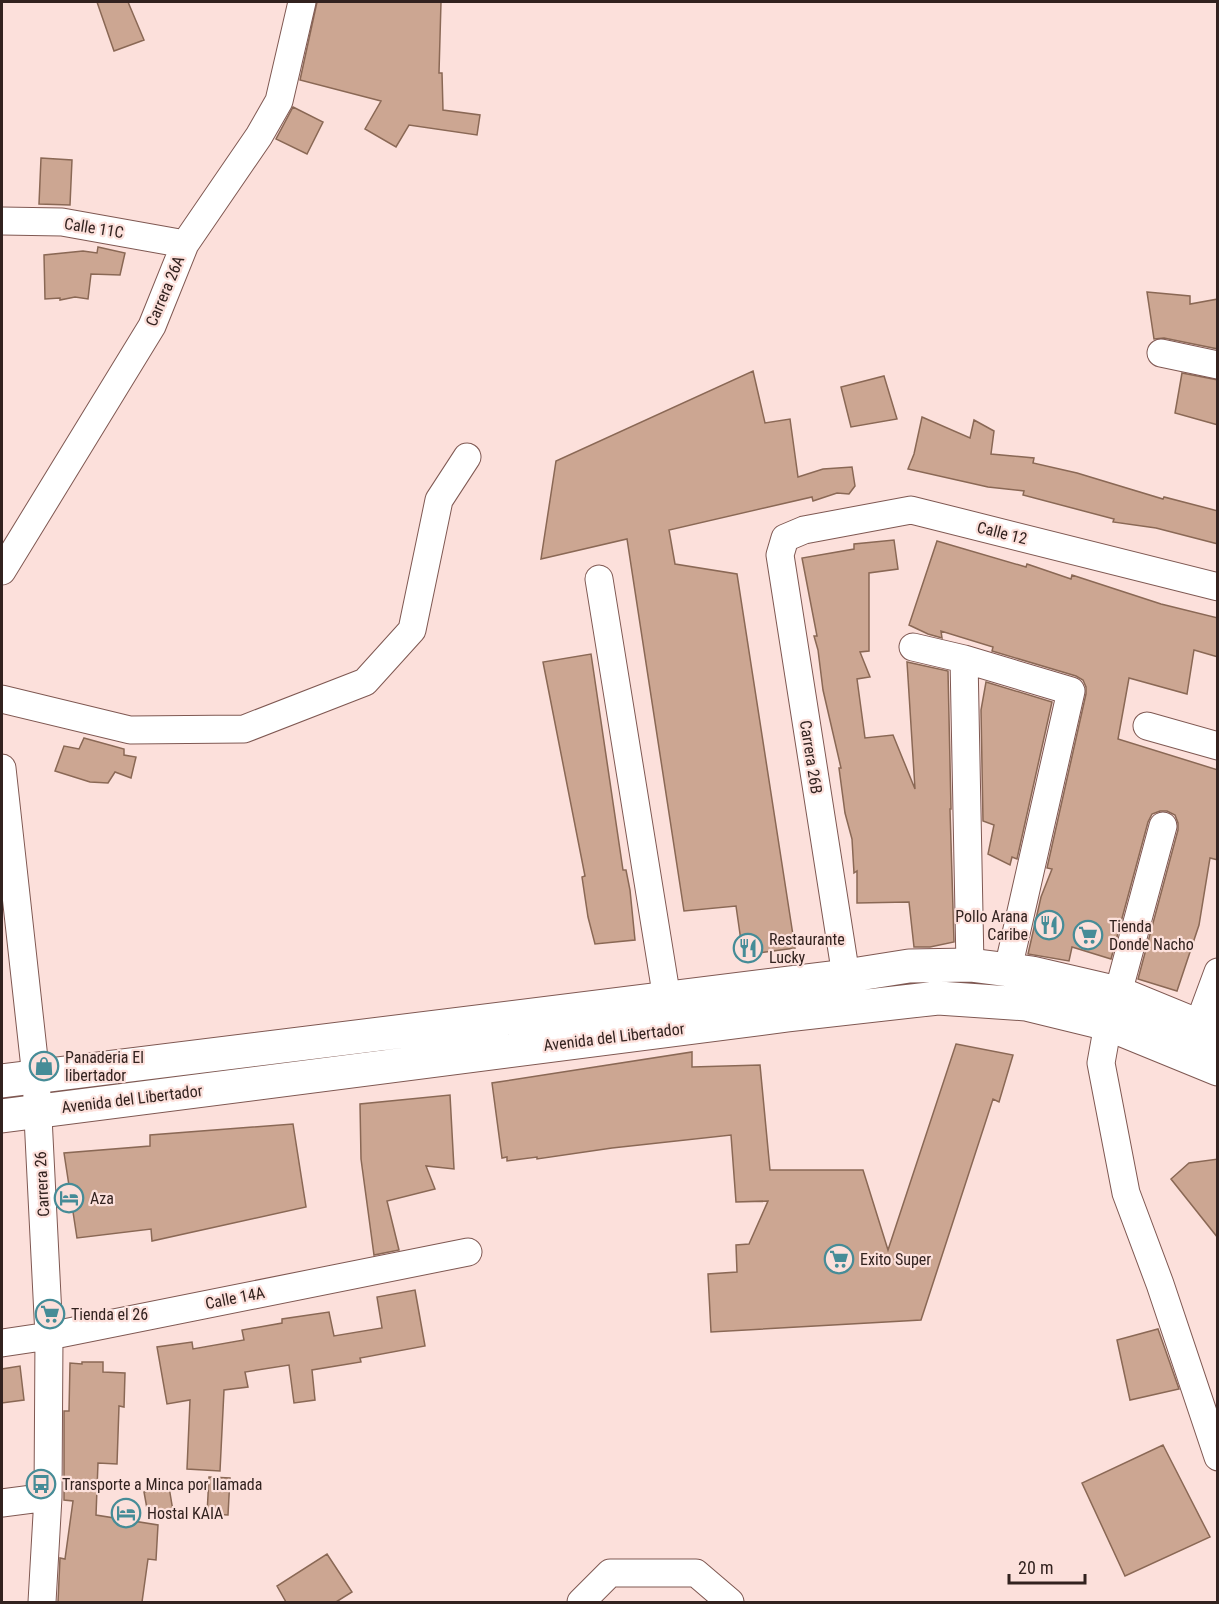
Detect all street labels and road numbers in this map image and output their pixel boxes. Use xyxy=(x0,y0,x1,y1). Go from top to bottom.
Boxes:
street label: Calle 11C xyxy=(63,214,125,242)
street label: Carrera 26A xyxy=(142,253,188,329)
street label: Calle 12 xyxy=(975,518,1029,548)
street label: Carrera 26B xyxy=(796,719,826,795)
street label: Avenida del Libertador xyxy=(543,1019,686,1055)
street label: Avenida del Libertador xyxy=(61,1081,204,1117)
street label: Carrera 26 xyxy=(31,1151,53,1217)
street label: Calle 14A xyxy=(204,1283,266,1313)

